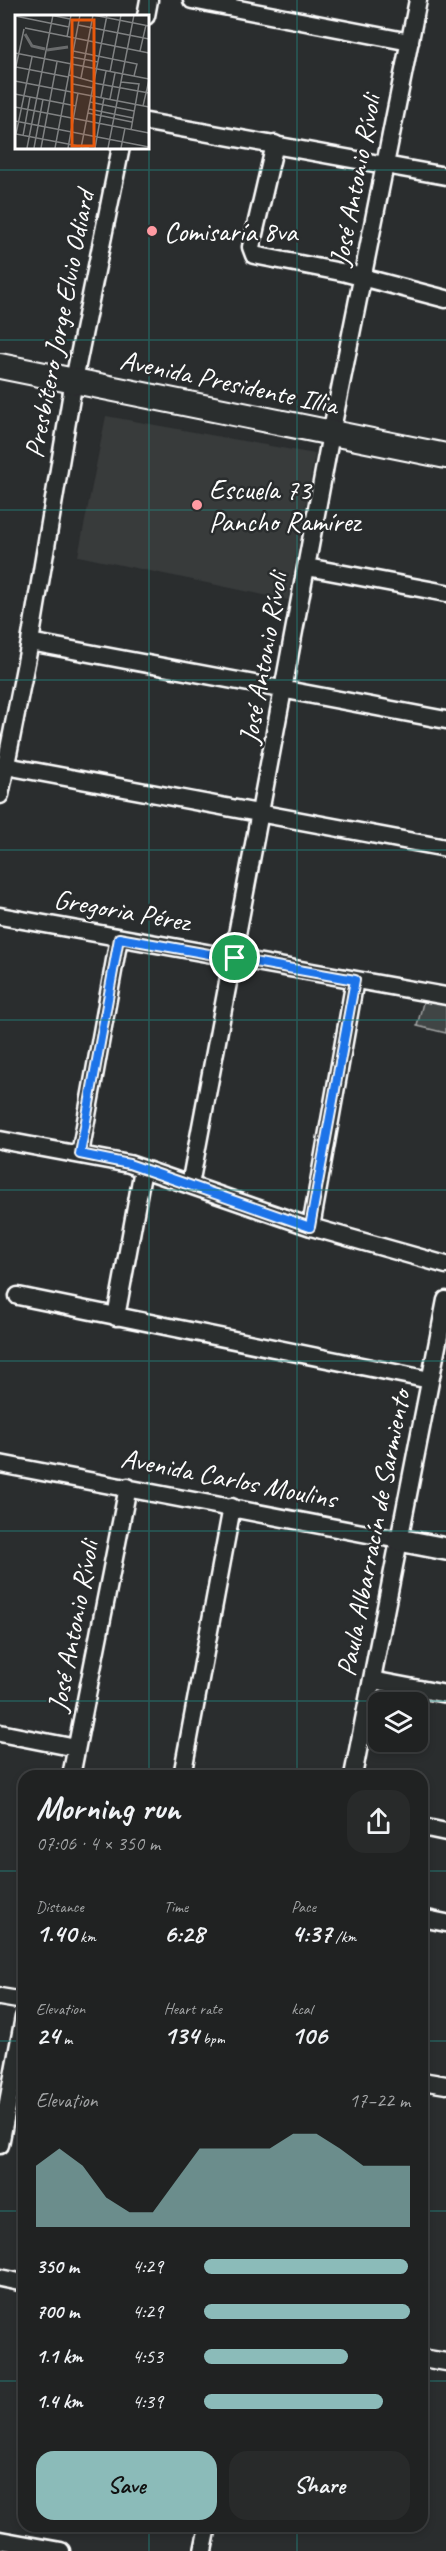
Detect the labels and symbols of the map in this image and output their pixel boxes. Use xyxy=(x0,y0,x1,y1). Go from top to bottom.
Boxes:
inset map xyxy=(15,15,148,148)
street label: José Antonio Rívoli xyxy=(321,88,389,270)
street label: Presbítero Jorge Elvio Odiard xyxy=(16,183,103,461)
place label: Comisaría 8va xyxy=(164,214,299,249)
marker: Comisaría 8va xyxy=(145,224,159,238)
street label: Avenida Presidente Illia xyxy=(117,342,343,423)
place label: Escuela 73 Pancho Ramírez xyxy=(209,472,362,539)
marker: Escuela 73 Pancho Ramírez xyxy=(190,498,204,512)
street label: José Antonio Rívoli xyxy=(230,566,296,748)
street label: Gregoria Pérez xyxy=(51,881,195,940)
pin xyxy=(209,932,260,983)
street label: Paula Albarracín de Sarmiento xyxy=(328,1384,419,1679)
street label: Avenida Carlos Moulins xyxy=(118,1440,342,1517)
street label: José Antonio Rívoli xyxy=(39,1534,107,1716)

